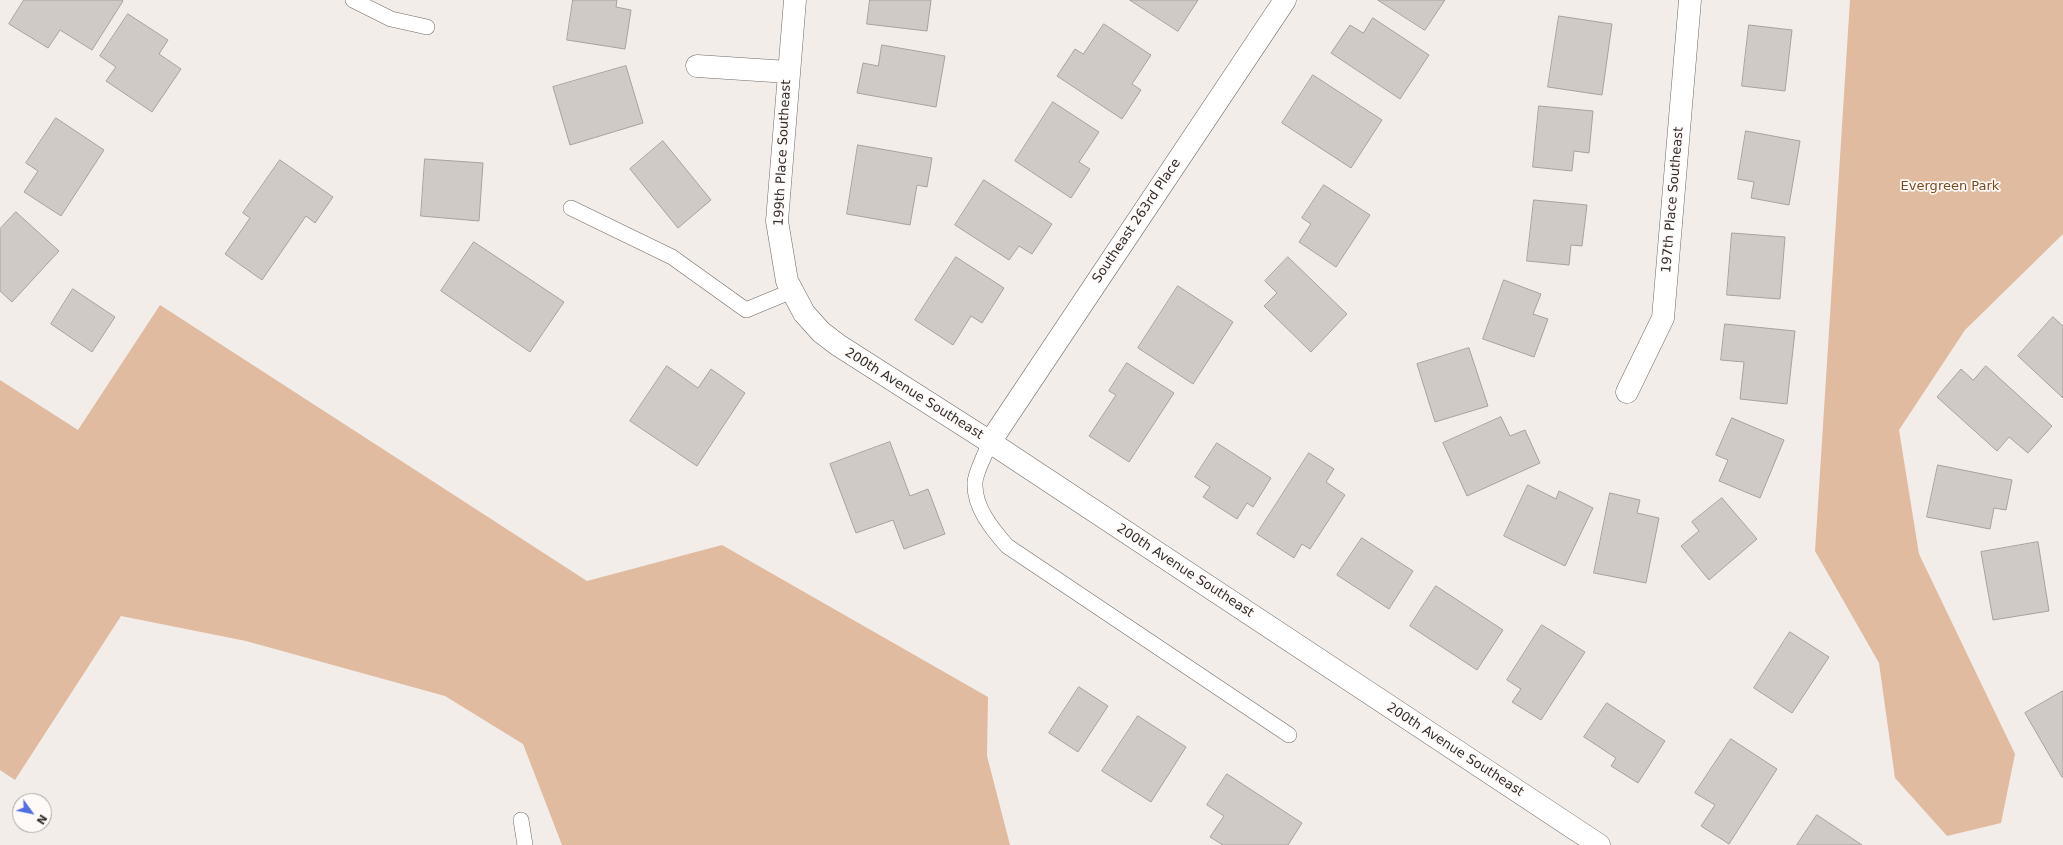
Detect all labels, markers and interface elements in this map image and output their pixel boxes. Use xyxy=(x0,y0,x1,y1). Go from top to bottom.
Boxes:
street label: 199th Place Southeast xyxy=(771,79,795,227)
street label: 197th Place Southeast xyxy=(1659,126,1687,274)
street label: Southeast 263rd Place xyxy=(1090,156,1184,286)
park label: Evergreen Park xyxy=(1901,179,1999,195)
street label: 200th Avenue Southeast xyxy=(842,345,986,443)
street label: 200th Avenue Southeast xyxy=(1114,521,1256,621)
street label: 200th Avenue Southeast xyxy=(1384,700,1526,800)
north arrow xyxy=(12,793,52,833)
text: N xyxy=(34,812,50,827)

